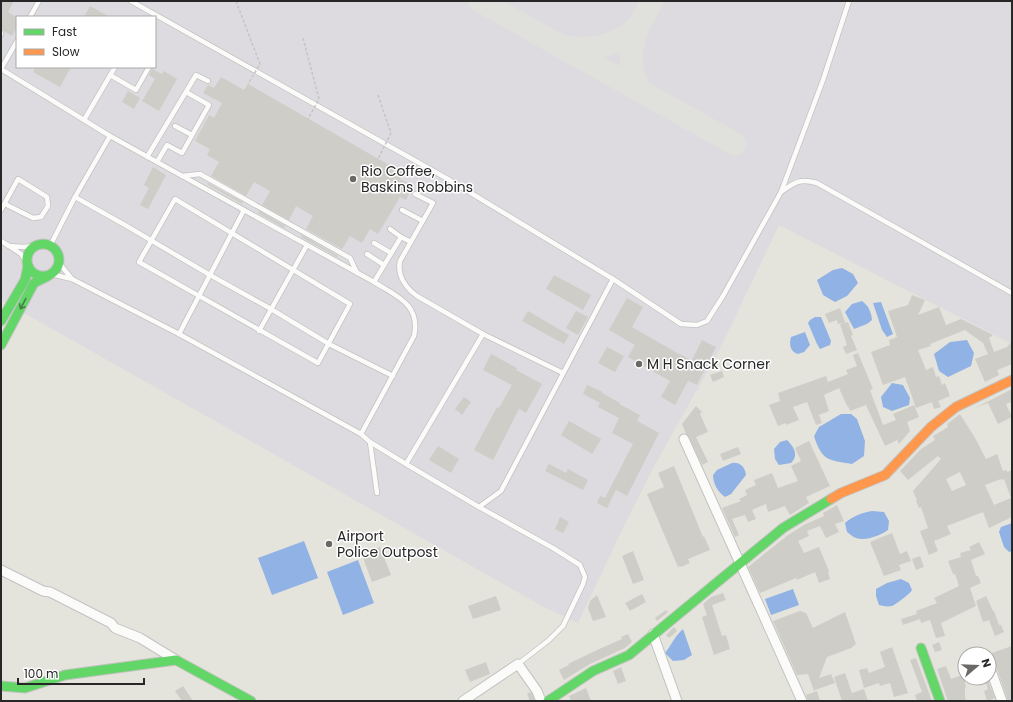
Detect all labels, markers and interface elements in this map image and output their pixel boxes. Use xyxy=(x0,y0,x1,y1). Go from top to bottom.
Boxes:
legend xyxy=(16,16,156,68)
text: Fast xyxy=(52,23,77,40)
text: Slow xyxy=(52,43,80,60)
place label: Rio Coffee, Baskins Robbins xyxy=(361,161,473,197)
marker: Rio Coffee, Baskins Robbins xyxy=(348,174,358,184)
one-way arrow xyxy=(19,298,26,310)
place label: M H Snack Corner xyxy=(647,354,770,374)
marker: M H Snack Corner xyxy=(634,359,644,369)
place label: Airport Police Outpost xyxy=(337,526,438,562)
marker: Airport Police Outpost xyxy=(324,539,334,549)
north arrow xyxy=(957,646,997,686)
text: N xyxy=(978,656,995,669)
scale bar xyxy=(18,660,144,686)
text: 100 m xyxy=(24,665,58,682)

